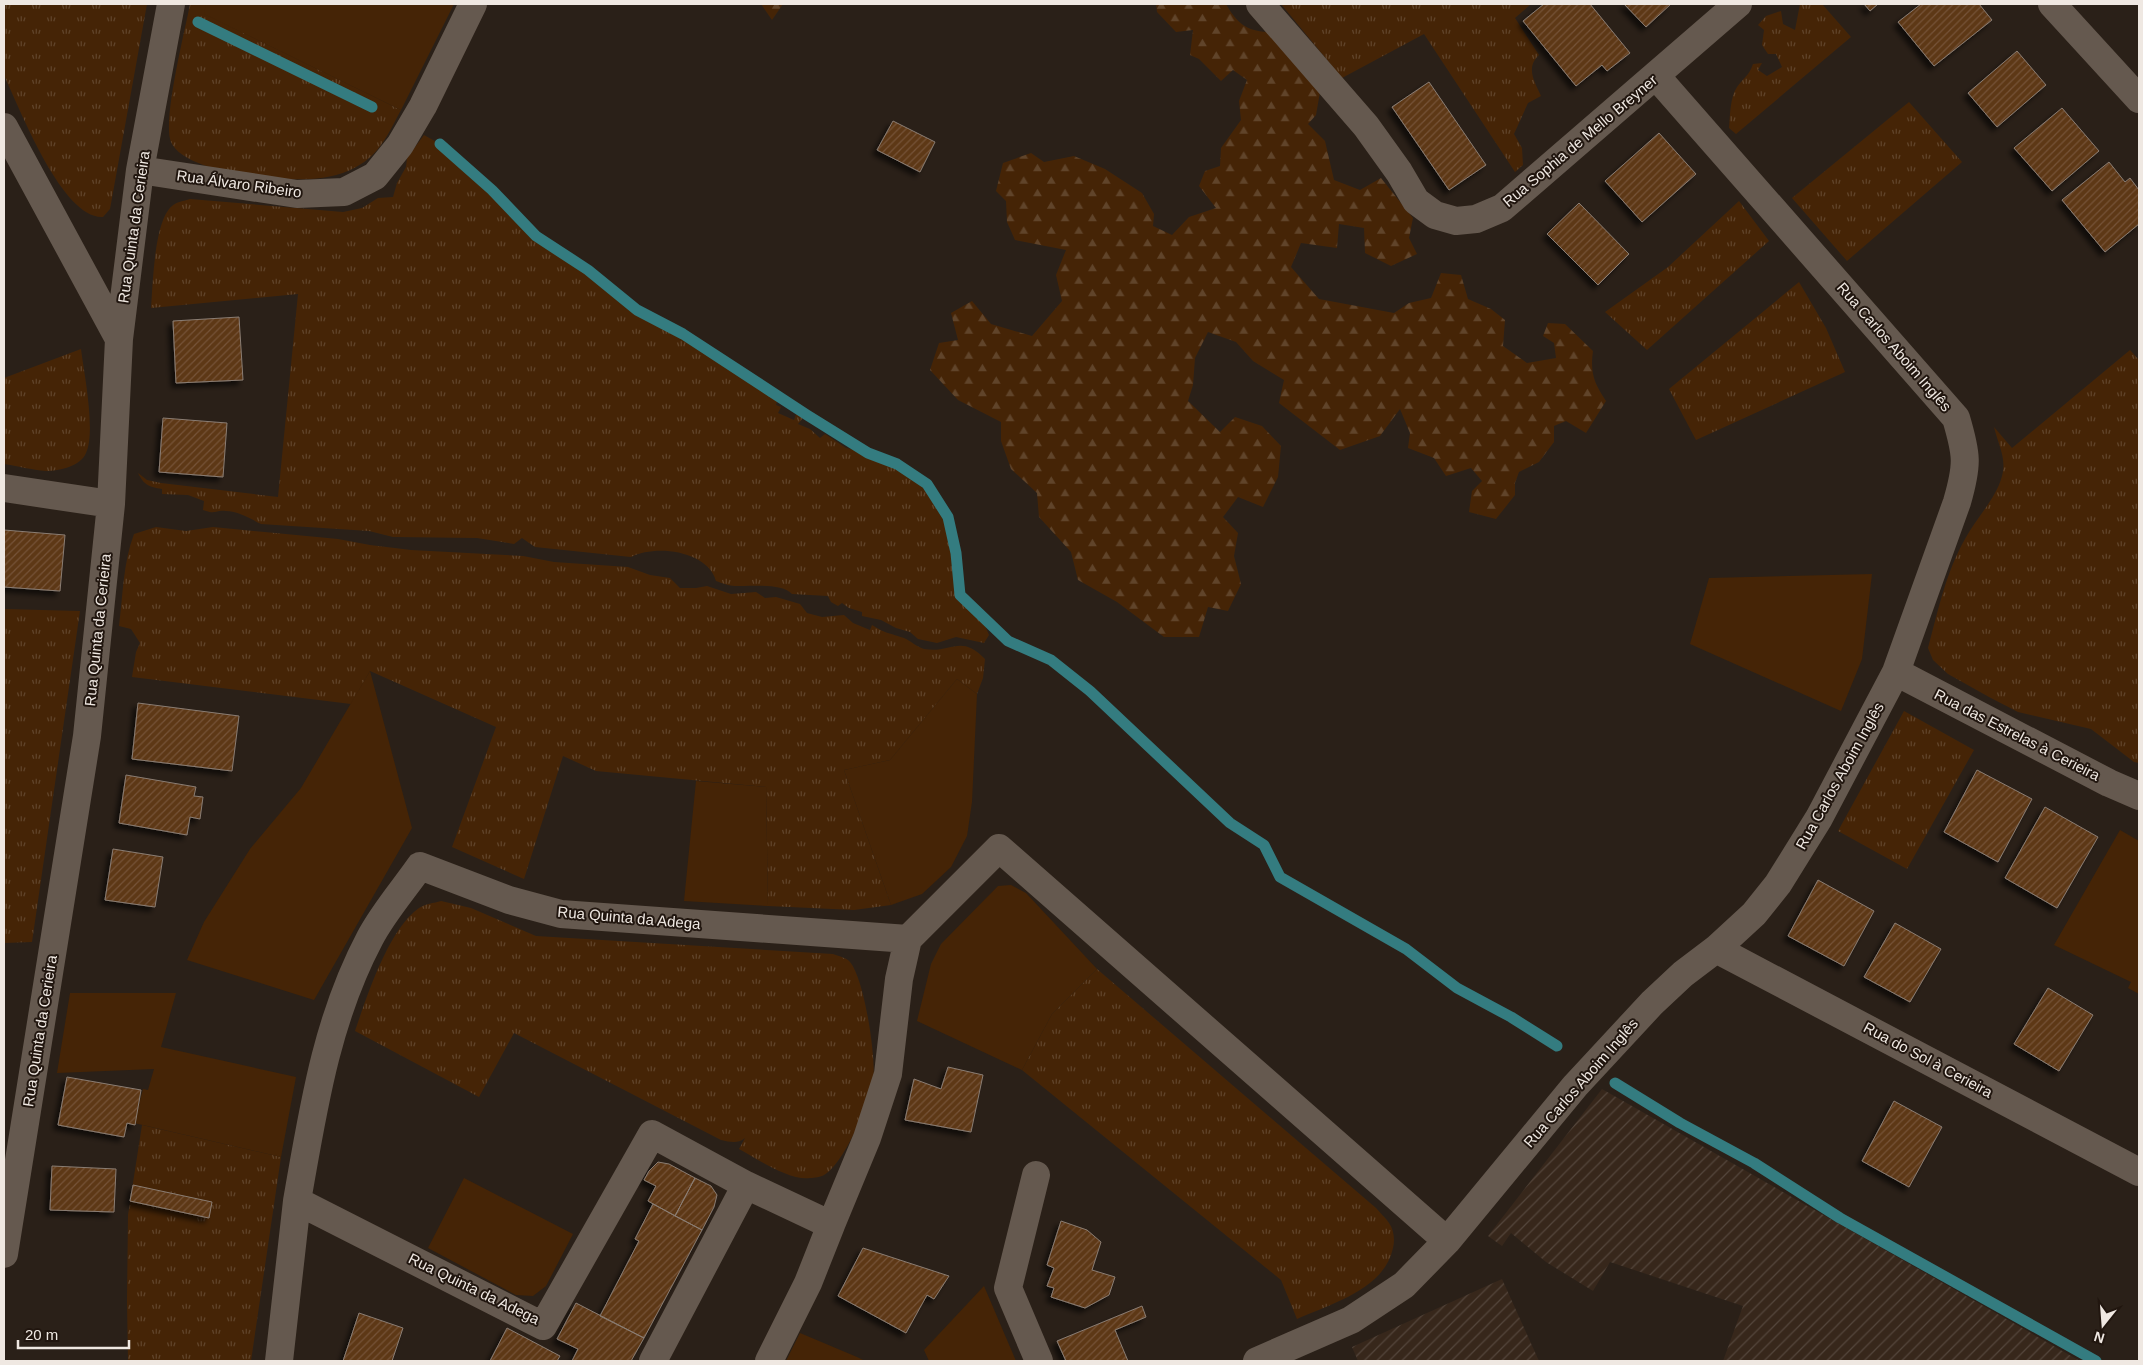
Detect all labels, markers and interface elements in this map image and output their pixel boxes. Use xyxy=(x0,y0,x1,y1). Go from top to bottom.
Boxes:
street label: Rua Sophia de Mello Breyner xyxy=(1499,71,1660,210)
street label: Rua Quinta da Cerieira xyxy=(114,149,153,304)
street label: Rua Álvaro Ribeiro xyxy=(176,166,303,201)
street label: Rua Carlos Aboim Inglês xyxy=(1834,279,1955,415)
street label: Rua Quinta da Cerieira xyxy=(81,552,114,707)
street label: Rua das Estrelas à Cerieira xyxy=(1932,685,2103,784)
street label: Rua Carlos Aboim Inglês xyxy=(1792,699,1887,852)
street label: Rua Quinta da Adega xyxy=(557,903,702,932)
street label: Rua Quinta da Cerieira xyxy=(19,953,60,1108)
street label: Rua Carlos Aboim Inglês xyxy=(1520,1015,1641,1151)
street label: Rua do Sol à Cerieira xyxy=(1861,1018,1996,1101)
street label: Rua Quinta da Adega xyxy=(406,1249,543,1328)
north arrow xyxy=(2078,1300,2128,1350)
scale bar xyxy=(18,1318,129,1350)
text: 20 m xyxy=(25,1326,58,1343)
text: N xyxy=(2092,1328,2106,1347)

